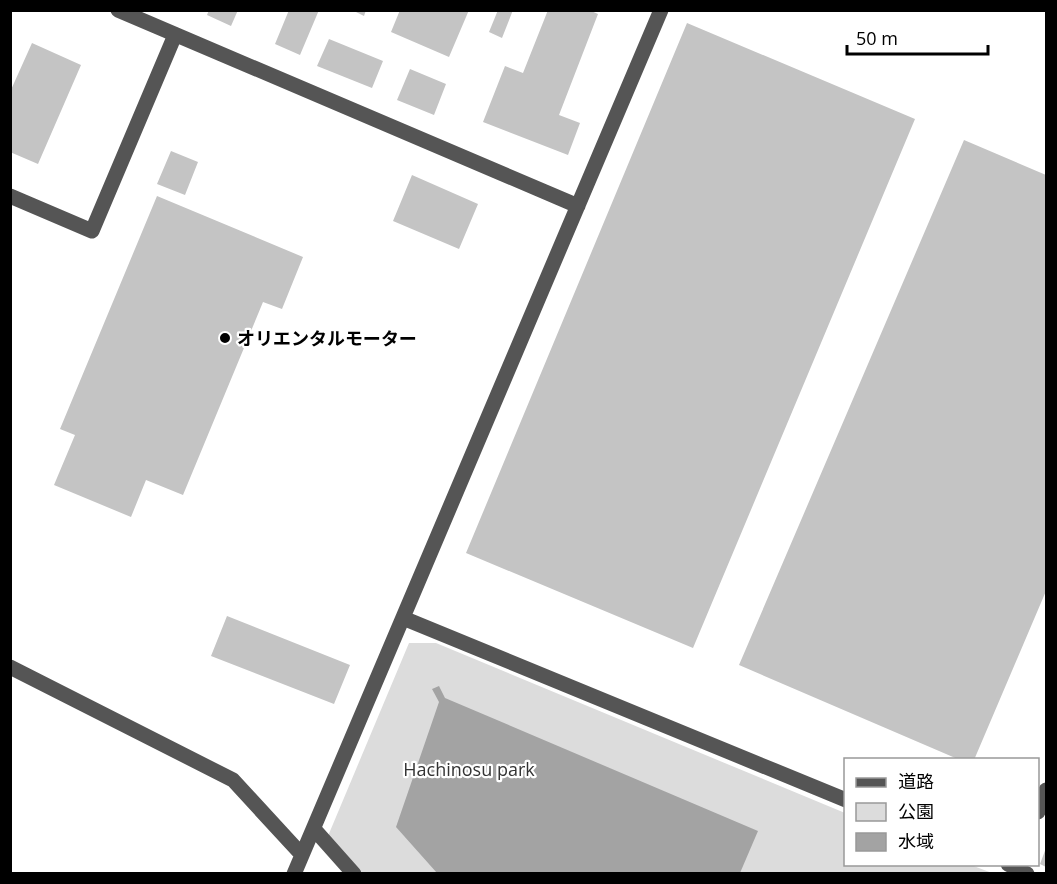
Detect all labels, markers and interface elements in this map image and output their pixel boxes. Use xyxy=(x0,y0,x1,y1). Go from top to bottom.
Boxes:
scale bar xyxy=(847,18,988,56)
text: 50 m xyxy=(856,26,898,50)
place label: オリエンタルモーター xyxy=(237,326,417,350)
marker: オリエンタルモーター xyxy=(218,331,232,345)
park label: Hachinosu park xyxy=(403,757,535,781)
legend xyxy=(844,758,1039,866)
text: 道路 xyxy=(898,769,934,793)
text: 公園 xyxy=(898,799,934,823)
text: 水域 xyxy=(898,829,934,853)

